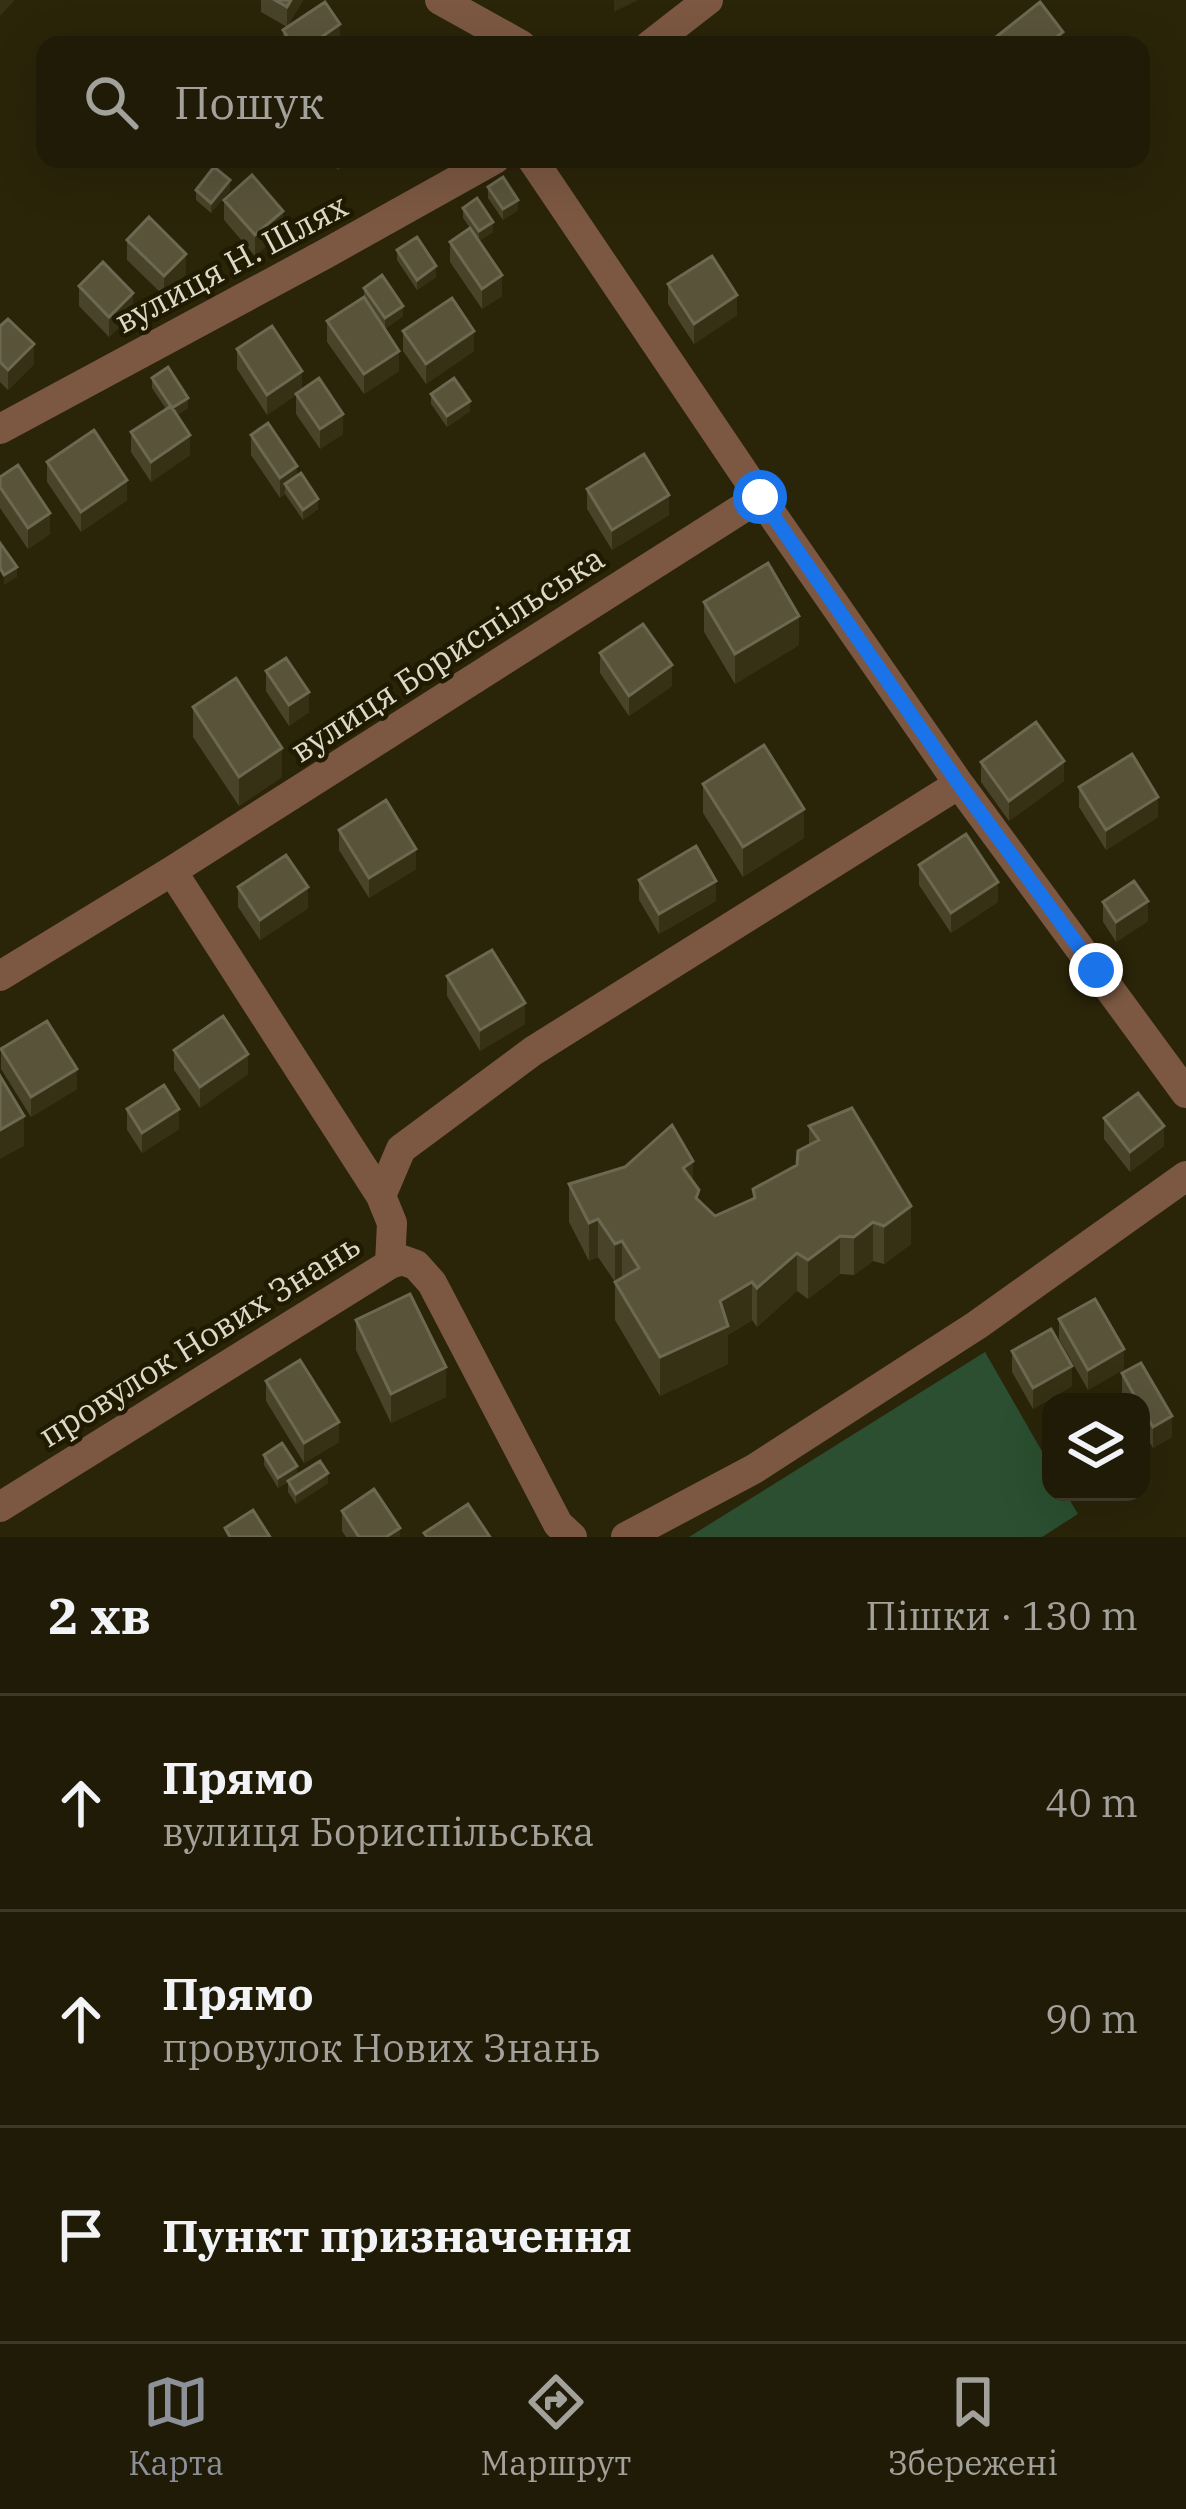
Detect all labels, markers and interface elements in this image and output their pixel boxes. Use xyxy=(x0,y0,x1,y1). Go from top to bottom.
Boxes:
search box xyxy=(36,36,1150,168)
icon: search xyxy=(78,69,144,135)
text: Пошук xyxy=(174,73,324,131)
street label: вулиця Н. Шлях xyxy=(107,183,355,342)
route start xyxy=(733,470,787,524)
street label: вулиця Бориспільська xyxy=(282,536,612,771)
route end xyxy=(1069,943,1123,997)
street label: провулок Нових Знань xyxy=(30,1223,367,1456)
map controls xyxy=(1042,1393,1150,1501)
button: layers xyxy=(1042,1393,1150,1501)
text: 2 хв xyxy=(48,1582,151,1648)
text: Пішки · 130 m xyxy=(865,1590,1138,1641)
text: Прямо xyxy=(162,1748,314,1806)
icon: ahead xyxy=(48,1770,114,1836)
text: 40 m xyxy=(1045,1777,1138,1828)
text: вулиця Бориспільська xyxy=(162,1806,594,1857)
text: Прямо xyxy=(162,1964,314,2022)
icon: ahead xyxy=(48,1986,114,2052)
text: 90 m xyxy=(1045,1993,1138,2044)
text: провулок Нових Знань xyxy=(162,2022,600,2073)
icon: arrive xyxy=(48,2202,114,2268)
text: Пункт призначення xyxy=(162,2206,632,2264)
tab: Карта xyxy=(128,2369,224,2484)
tab: Маршрут xyxy=(480,2369,631,2484)
tab: Збережені xyxy=(888,2369,1058,2484)

